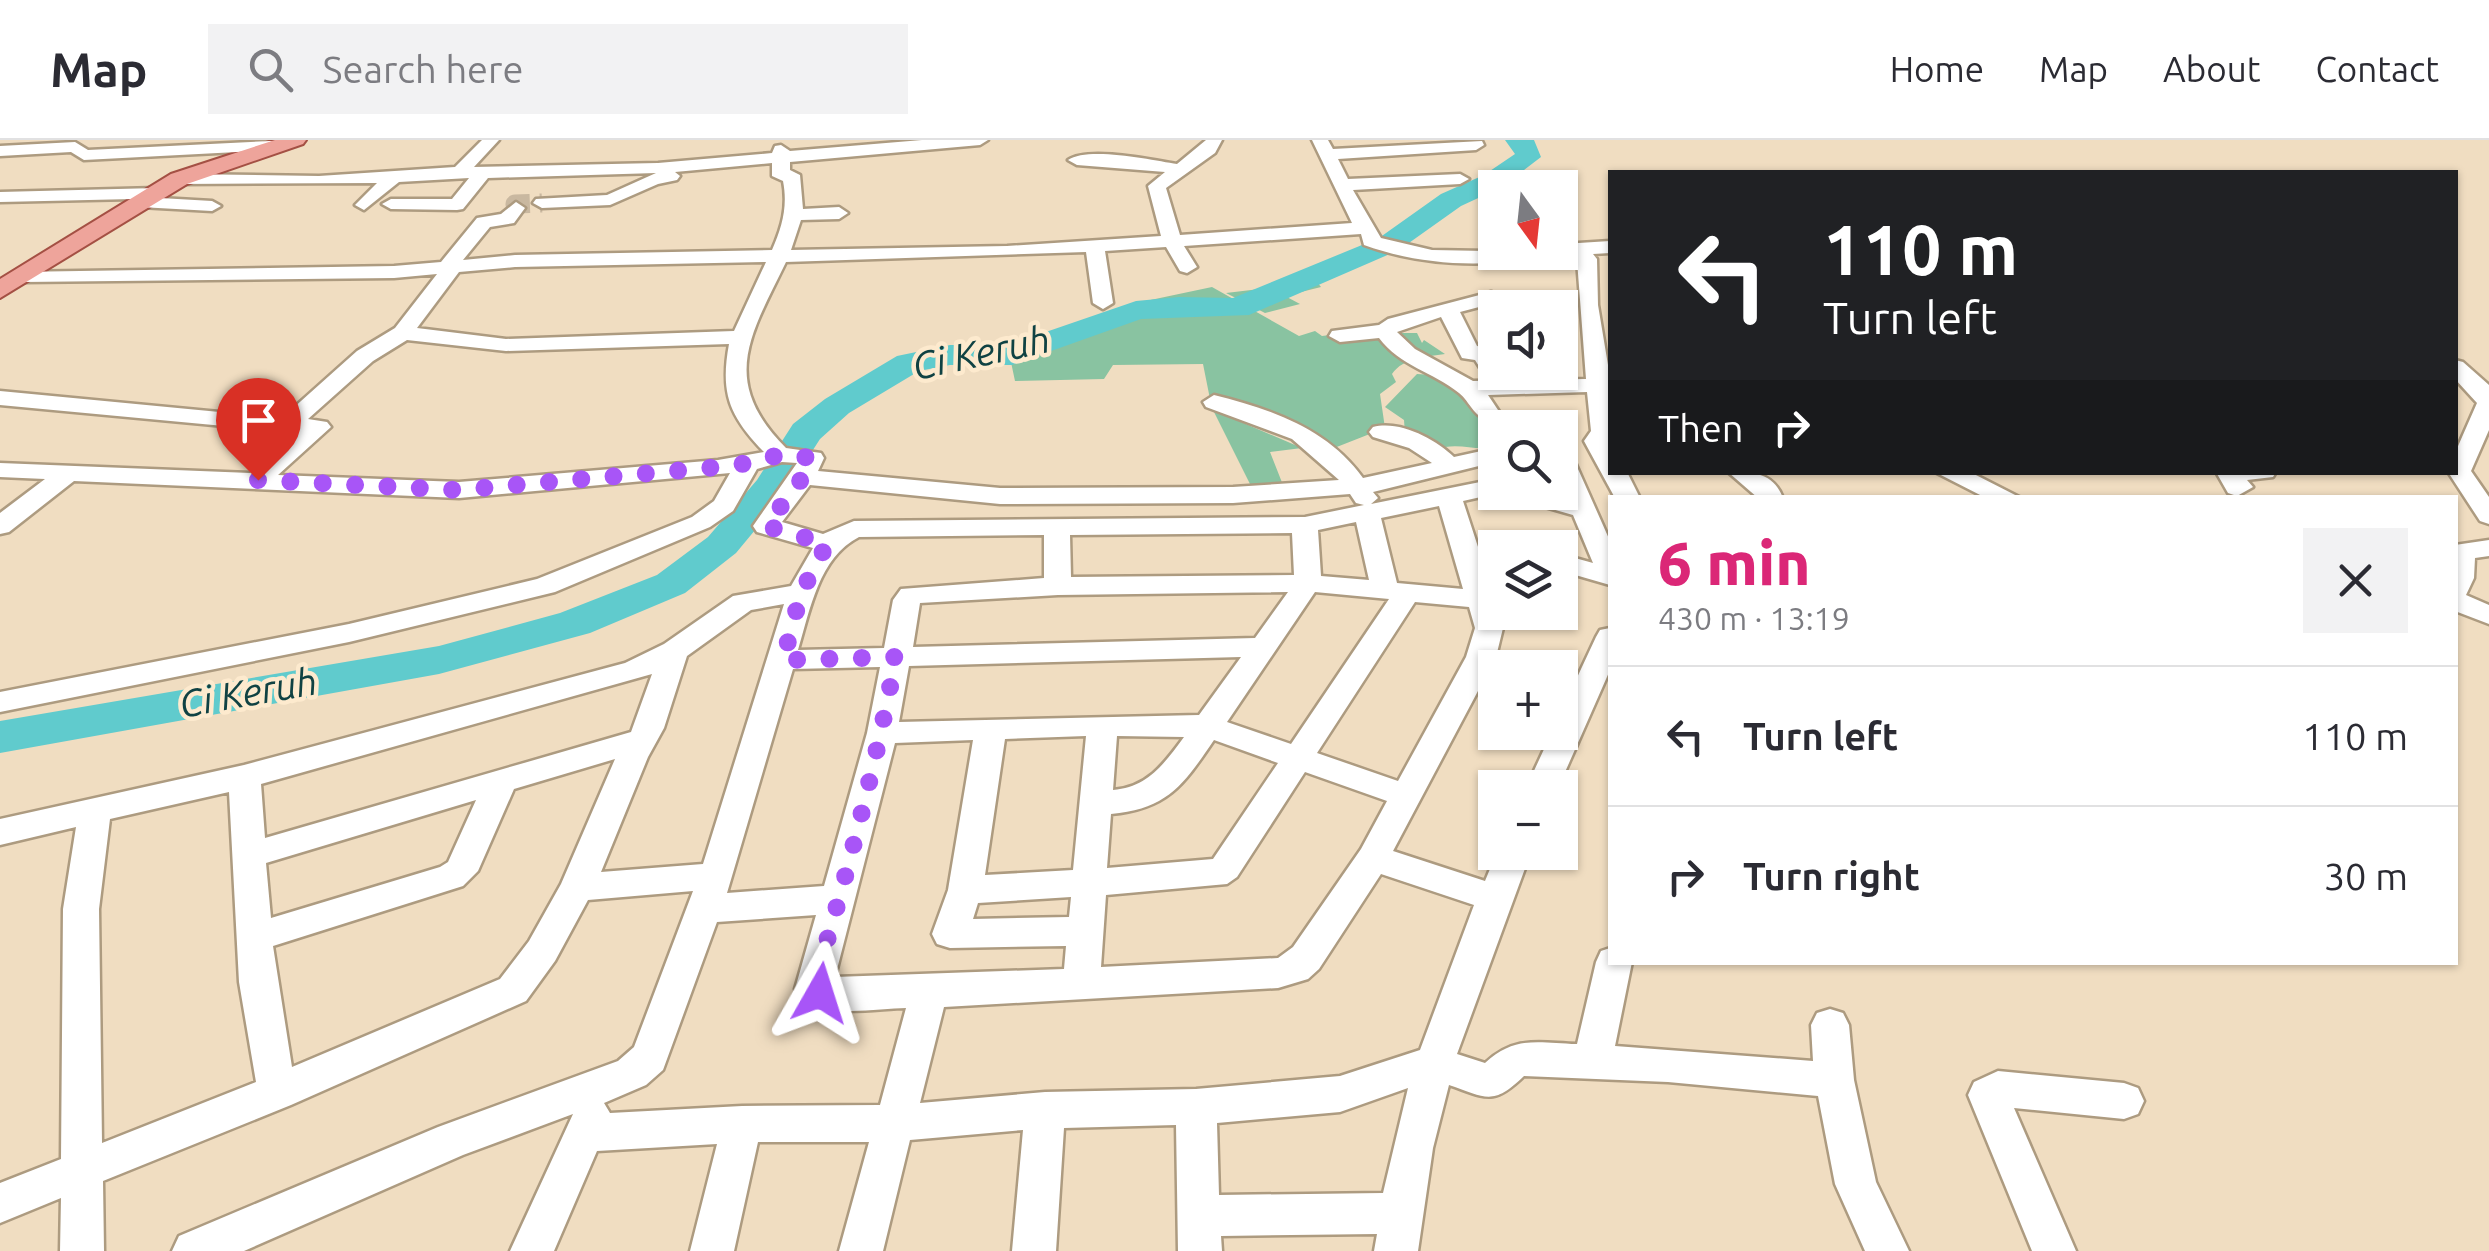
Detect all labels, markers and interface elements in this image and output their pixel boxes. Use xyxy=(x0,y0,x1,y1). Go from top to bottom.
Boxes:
search box xyxy=(208,24,908,114)
text: Map xyxy=(50,42,148,96)
icon: search xyxy=(243,42,298,97)
text: Search here xyxy=(323,48,523,90)
text: Home xyxy=(1890,49,1984,89)
text: Map xyxy=(2039,49,2108,89)
text: About xyxy=(2163,49,2260,89)
text: Contact xyxy=(2315,49,2439,89)
north arrow xyxy=(1478,170,1578,270)
map controls xyxy=(1478,170,1578,870)
icon: left xyxy=(1658,210,1788,340)
text: 110 m xyxy=(1823,210,2018,288)
button: sound xyxy=(1478,290,1578,390)
text: Turn left xyxy=(1823,292,1997,343)
water label: Ci Keruh xyxy=(908,317,1053,387)
pin xyxy=(216,378,301,481)
icon: arrive xyxy=(231,393,286,448)
icon: right xyxy=(1764,400,1819,455)
text: Then xyxy=(1658,407,1744,449)
button: search xyxy=(1478,410,1578,510)
button: close xyxy=(2303,528,2408,633)
text: 6 min xyxy=(1658,529,1811,596)
button: layers xyxy=(1478,530,1578,630)
text: 430 m · 13:19 xyxy=(1658,600,1850,636)
button: + xyxy=(1478,650,1578,750)
water label: Ci Keruh xyxy=(176,659,320,725)
icon: left xyxy=(1658,709,1713,764)
text: Turn left xyxy=(1743,715,1898,757)
text: 110 m xyxy=(2302,715,2408,757)
button: − xyxy=(1478,770,1578,870)
icon: right xyxy=(1658,849,1713,904)
text: Turn right xyxy=(1743,855,1920,897)
text: 30 m xyxy=(2324,855,2408,897)
position arrow xyxy=(768,941,872,1045)

